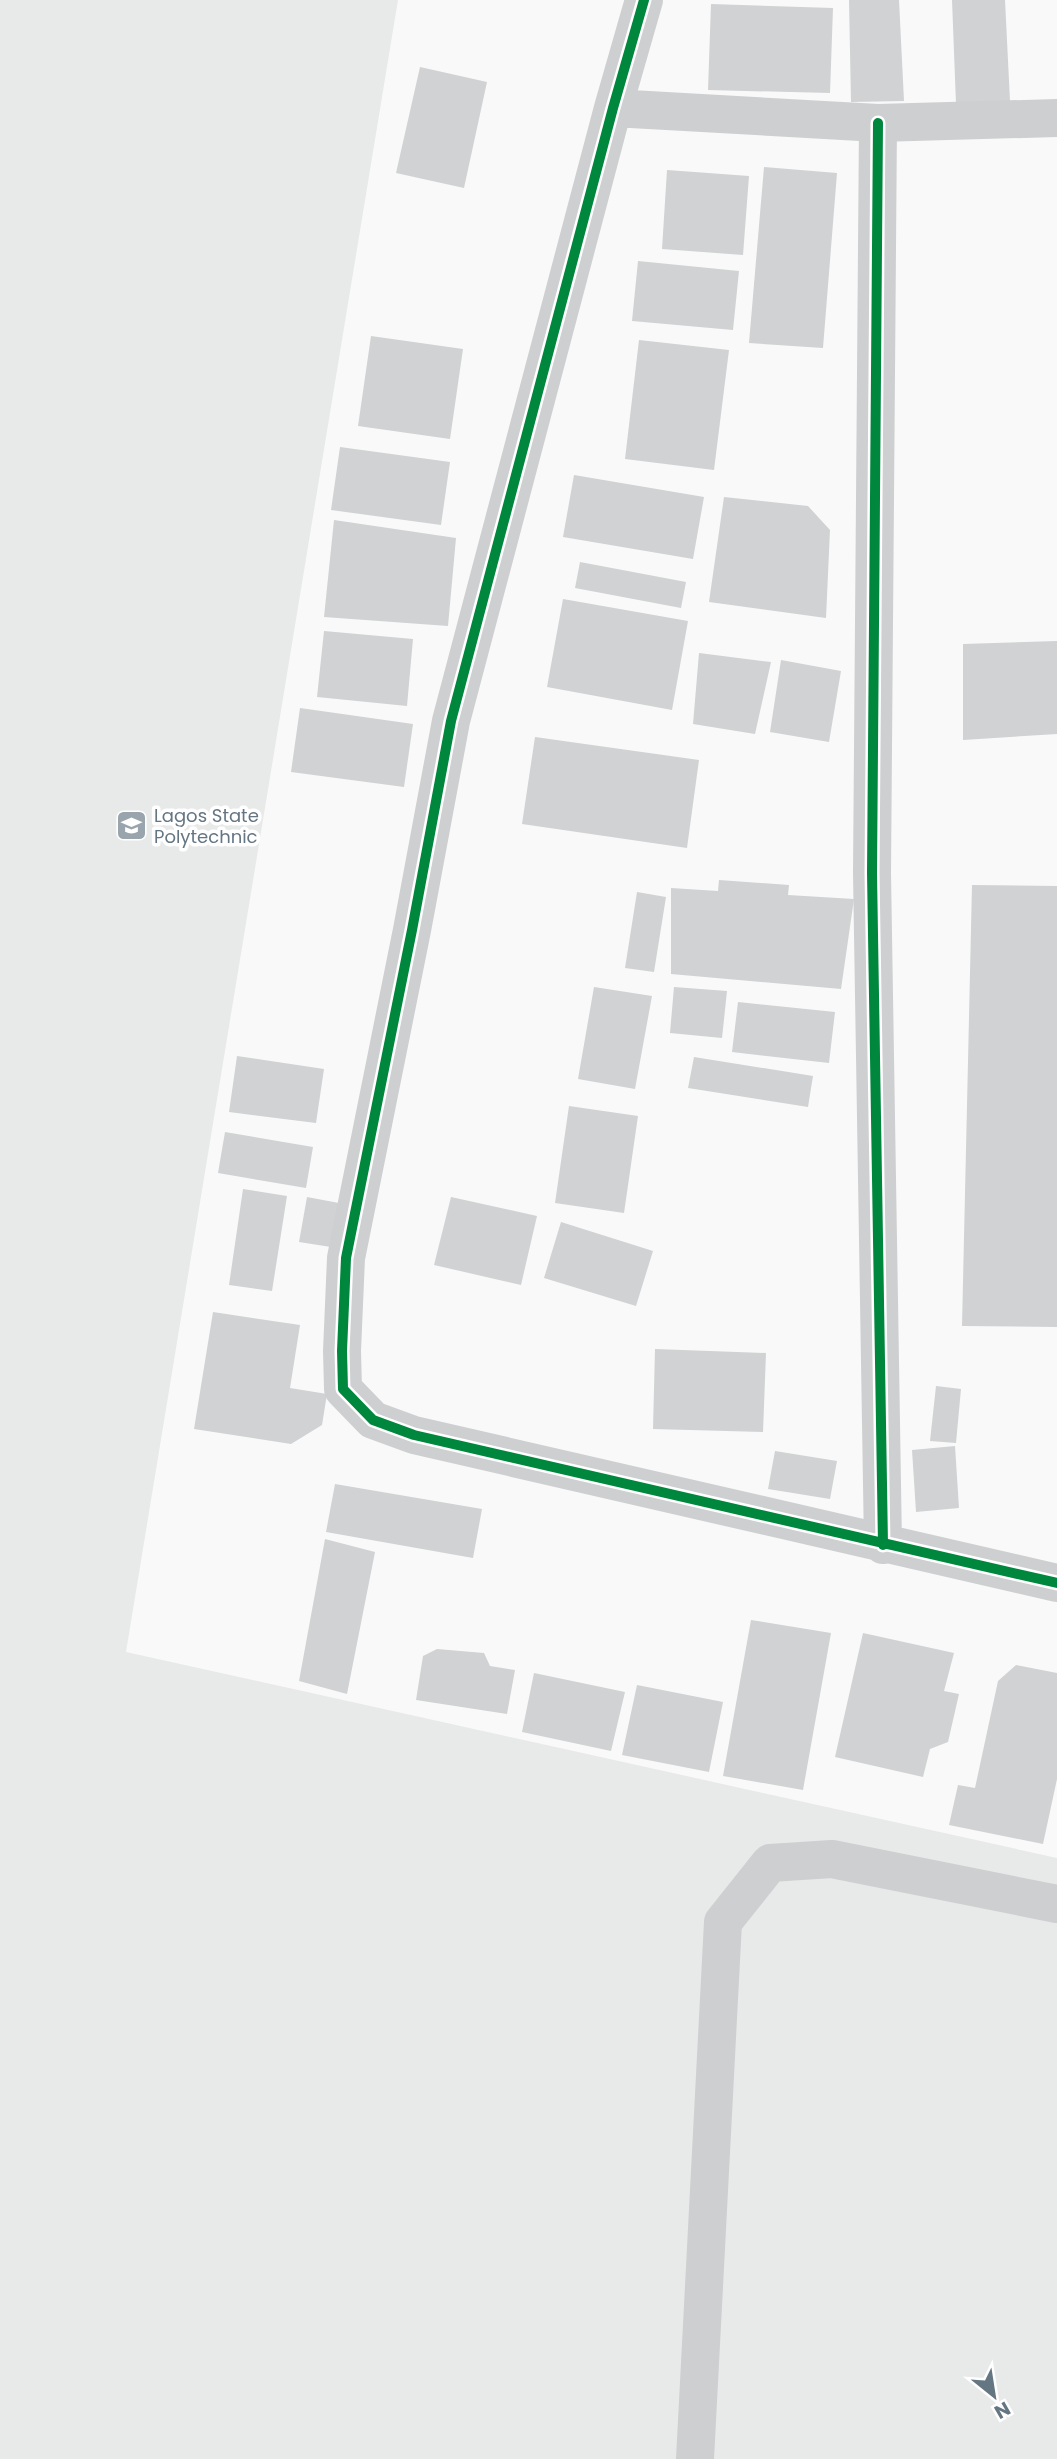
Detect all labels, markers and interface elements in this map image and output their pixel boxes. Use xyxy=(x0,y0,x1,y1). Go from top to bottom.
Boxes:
place label: Lagos State Polytechnic xyxy=(154,803,259,849)
school or university icon: Lagos State Polytechnic xyxy=(114,809,148,843)
north arrow xyxy=(959,2361,1029,2431)
text: N xyxy=(989,2395,1015,2426)

